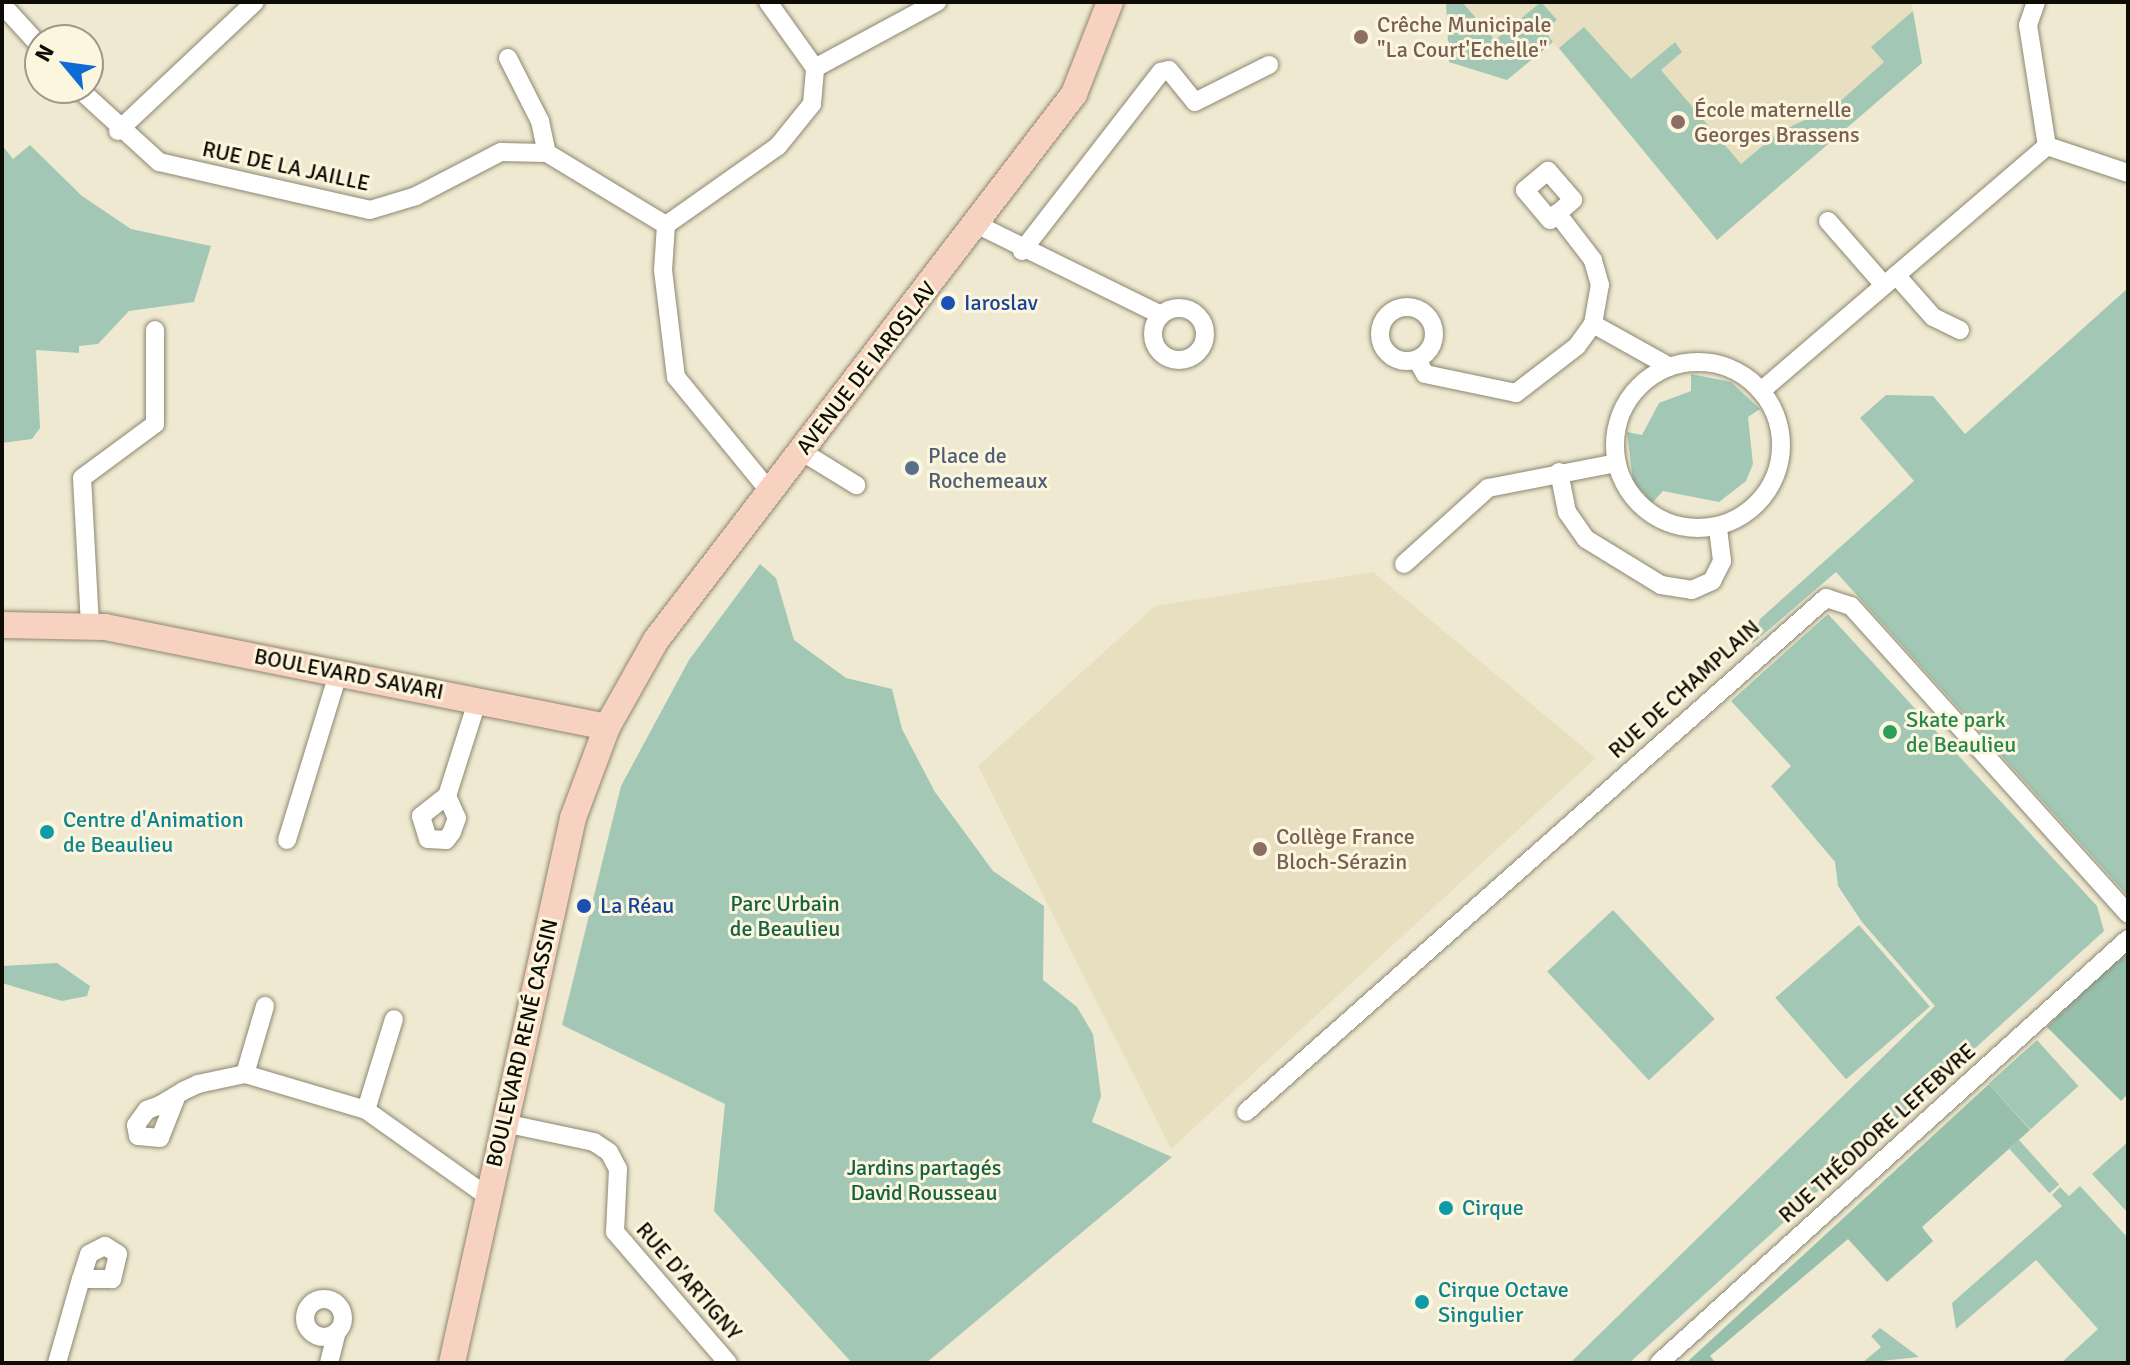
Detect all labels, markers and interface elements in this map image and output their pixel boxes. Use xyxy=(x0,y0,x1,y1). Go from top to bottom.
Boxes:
place label: Crêche Municipale "La Court'Echelle" xyxy=(1377,11,1552,62)
north arrow xyxy=(24,24,104,104)
marker: Crêche Municipale "La Court'Echelle" xyxy=(1352,28,1370,46)
text: N xyxy=(29,40,60,66)
place label: École maternelle Georges Brassens xyxy=(1694,96,1860,148)
marker: École maternelle Georges Brassens xyxy=(1669,113,1687,131)
street label: RUE DE LA JAILLE xyxy=(200,135,372,197)
street label: AVENUE DE IAROSLAV xyxy=(790,276,942,460)
place label: Iaroslav xyxy=(964,290,1038,316)
marker: Iaroslav xyxy=(939,294,957,312)
place label: Place de Rochemeaux xyxy=(928,442,1048,494)
marker: Place de Rochemeaux xyxy=(903,459,921,477)
street label: RUE DE CHAMPLAIN xyxy=(1603,614,1765,764)
street label: BOULEVARD SAVARI xyxy=(252,643,446,705)
place label: Skate park de Beaulieu xyxy=(1906,706,2016,758)
marker: Skate park de Beaulieu xyxy=(1881,723,1899,741)
place label: Centre d'Animation de Beaulieu xyxy=(63,806,244,858)
marker: Centre d'Animation de Beaulieu xyxy=(38,823,56,841)
place label: Collège France Bloch-Sérazin xyxy=(1276,823,1415,874)
marker: Collège France Bloch-Sérazin xyxy=(1251,840,1269,858)
park label: Parc Urbain de Beaulieu xyxy=(730,890,840,942)
place label: La Réau xyxy=(600,893,674,919)
marker: La Réau xyxy=(575,897,593,915)
street label: BOULEVARD RENÉ CASSIN xyxy=(481,916,563,1170)
street label: RUE THÉODORE LEFEBVRE xyxy=(1773,1038,1981,1228)
park label: Jardins partagés David Rousseau xyxy=(847,1154,1001,1206)
place label: Cirque xyxy=(1462,1195,1524,1221)
marker: Cirque xyxy=(1437,1199,1455,1217)
street label: RUE D'ARTIGNY xyxy=(631,1217,747,1345)
place label: Cirque Octave Singulier xyxy=(1438,1276,1569,1328)
marker: Cirque Octave Singulier xyxy=(1413,1293,1431,1311)

